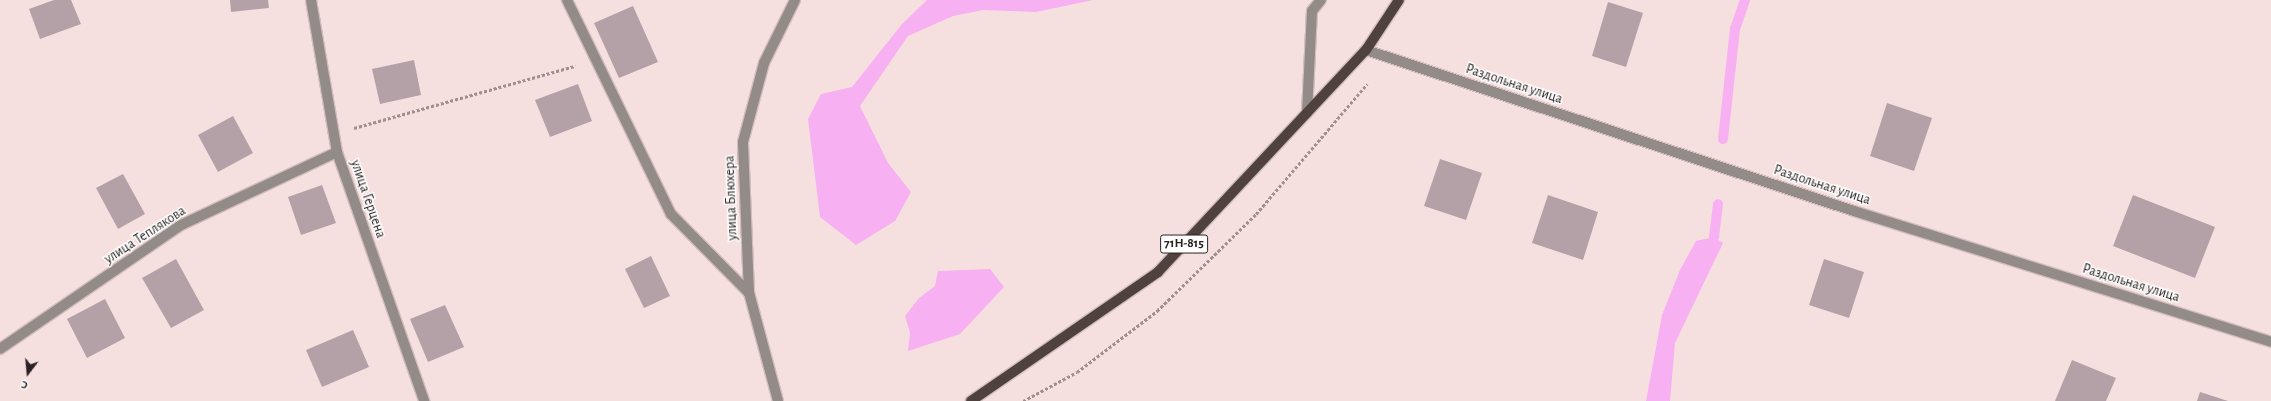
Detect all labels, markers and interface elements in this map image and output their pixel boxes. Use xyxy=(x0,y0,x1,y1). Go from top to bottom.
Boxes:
street label: Раздольная улица xyxy=(1463,60,1565,108)
street label: улица Блюхера xyxy=(721,155,741,241)
street label: улица Герцена xyxy=(347,158,389,240)
street label: Раздольная улица xyxy=(1771,161,1873,209)
street label: улица Теплякова xyxy=(101,202,189,268)
road number: 71Н-815 xyxy=(1160,233,1208,255)
street label: Раздольная улица xyxy=(2080,260,2182,306)
north arrow xyxy=(8,353,48,393)
text: С xyxy=(20,379,29,391)

